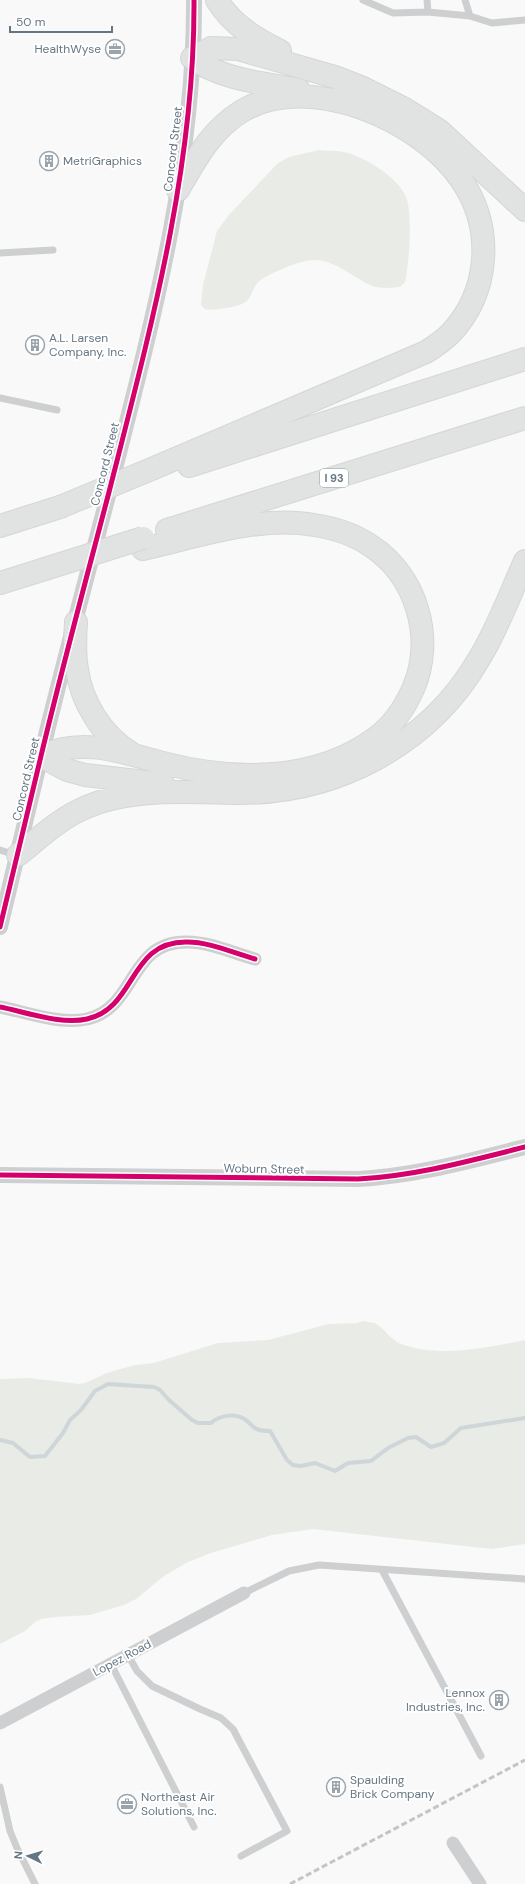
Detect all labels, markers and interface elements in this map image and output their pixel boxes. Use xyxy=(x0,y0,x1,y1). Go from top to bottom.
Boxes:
scale bar xyxy=(10,8,112,34)
text: 50 m xyxy=(16,14,45,30)
office icon: HealthWyse xyxy=(104,38,126,60)
place label: HealthWyse xyxy=(34,41,101,57)
street label: Concord Street xyxy=(160,105,186,192)
building icon: MetriGraphics xyxy=(38,150,60,172)
place label: MetriGraphics xyxy=(63,153,142,169)
place label: A.L. Larsen Company, Inc. xyxy=(49,330,126,360)
building icon: A.L. Larsen Company, Inc. xyxy=(24,334,46,356)
street label: Concord Street xyxy=(87,420,123,507)
road number: I 93 xyxy=(320,469,348,487)
street label: Concord Street xyxy=(9,735,43,822)
street label: Woburn Street xyxy=(223,1160,305,1178)
street label: Lopez Road xyxy=(90,1636,154,1680)
place label: Lennox Industries, Inc. xyxy=(406,1685,485,1715)
building icon: Lennox Industries, Inc. xyxy=(488,1689,510,1711)
place label: Spaulding Brick Company xyxy=(350,1772,435,1802)
building icon: Spaulding Brick Company xyxy=(325,1776,347,1798)
place label: Northeast Air Solutions, Inc. xyxy=(141,1789,217,1819)
office icon: Northeast Air Solutions, Inc. xyxy=(116,1793,138,1815)
north arrow xyxy=(8,1836,48,1876)
text: N xyxy=(11,1851,25,1860)

